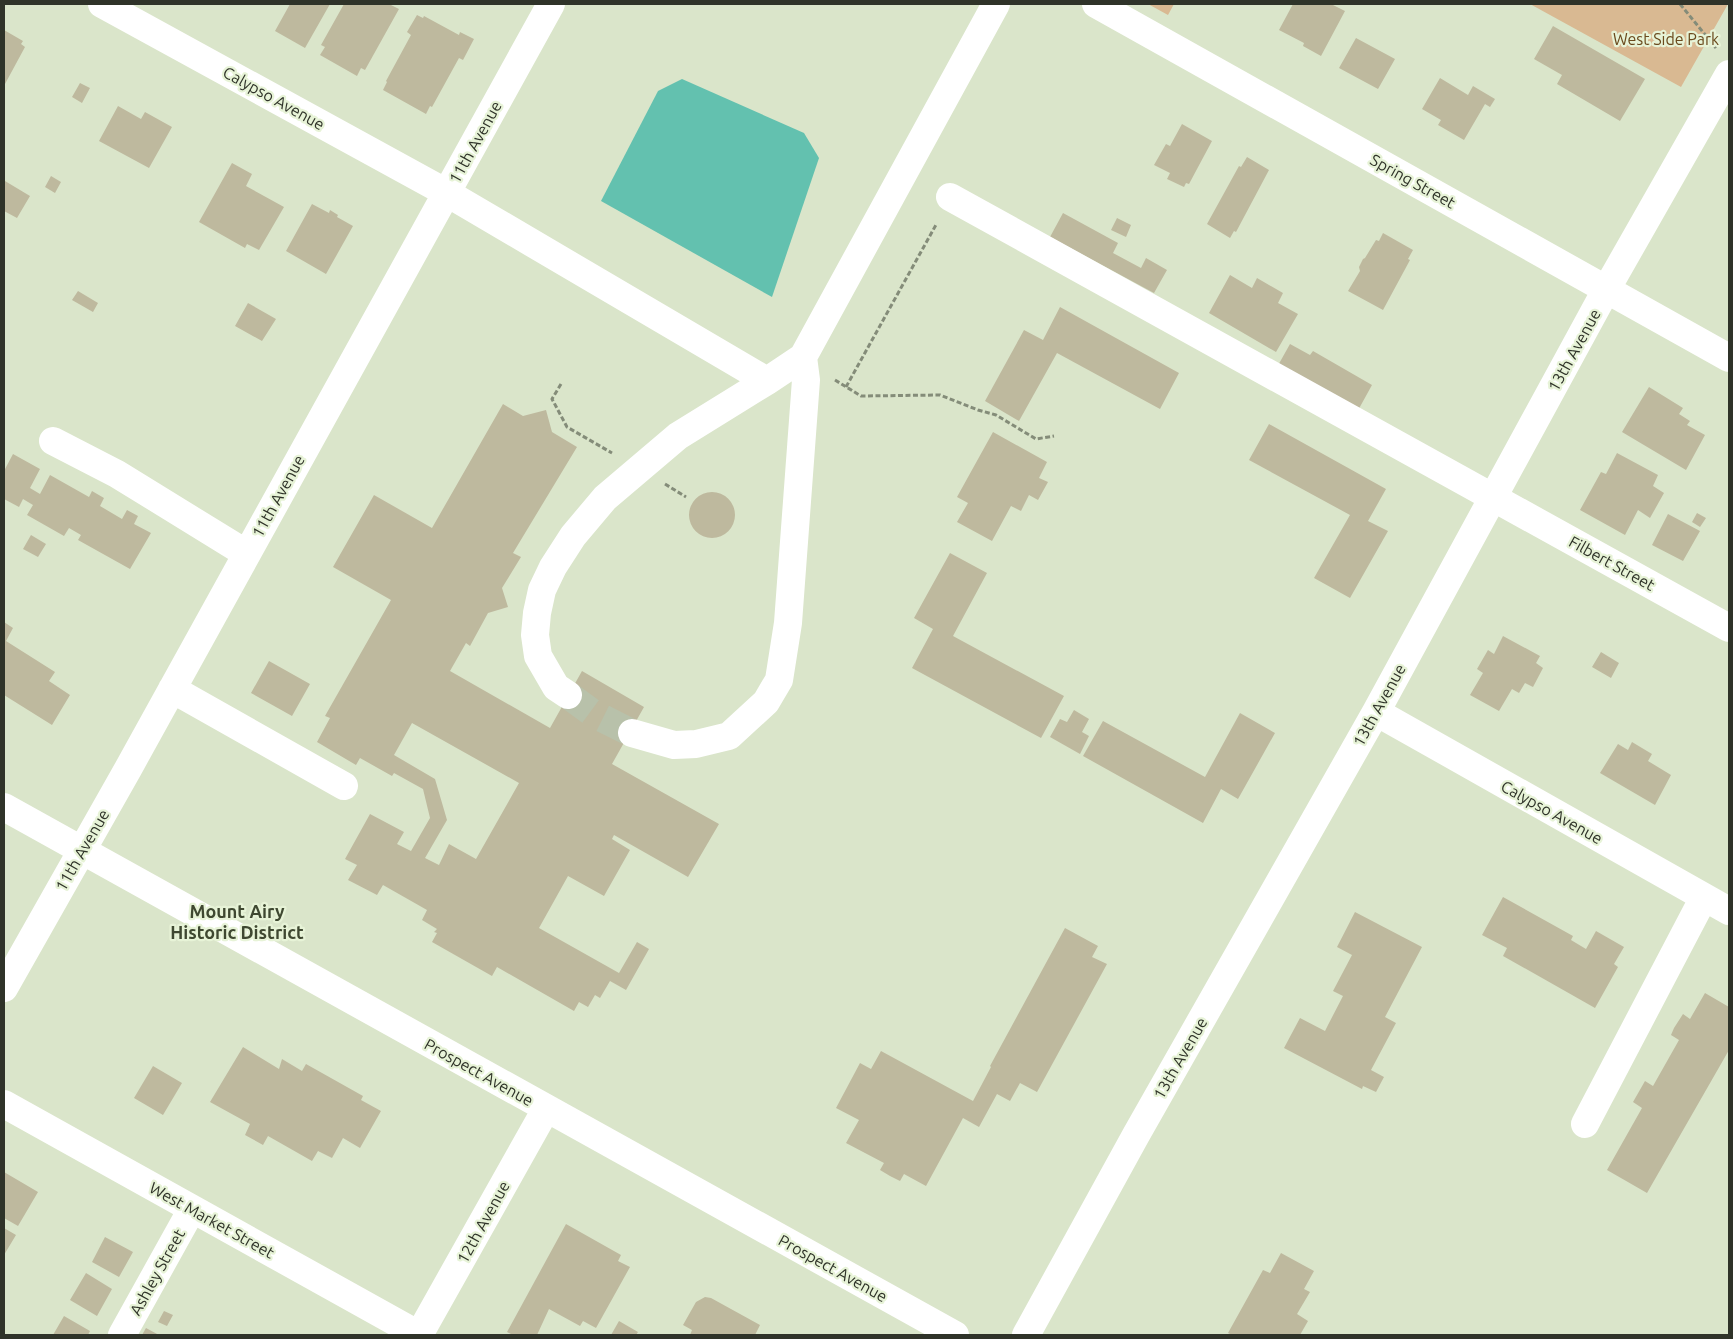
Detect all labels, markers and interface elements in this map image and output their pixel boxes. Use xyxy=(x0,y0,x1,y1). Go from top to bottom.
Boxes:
park label: West Side Park xyxy=(1613,30,1719,48)
street label: Calypso Avenue xyxy=(220,63,328,133)
street label: 11th Avenue xyxy=(445,98,505,186)
street label: Spring Street xyxy=(1367,150,1459,212)
street label: 13th Avenue xyxy=(1544,306,1604,394)
street label: 11th Avenue xyxy=(248,452,308,540)
street label: Filbert Street xyxy=(1566,532,1659,594)
street label: 13th Avenue xyxy=(1349,661,1409,749)
street label: Calypso Avenue xyxy=(1498,777,1606,847)
street label: 11th Avenue xyxy=(51,806,113,894)
district label: Mount Airy Historic District xyxy=(170,901,304,942)
street label: 13th Avenue xyxy=(1149,1014,1211,1102)
street label: Prospect Avenue xyxy=(422,1035,536,1109)
street label: West Market Street xyxy=(147,1178,278,1262)
street label: 12th Avenue xyxy=(453,1178,513,1266)
street label: Ashley Street xyxy=(126,1225,188,1318)
street label: Prospect Avenue xyxy=(776,1231,890,1305)

